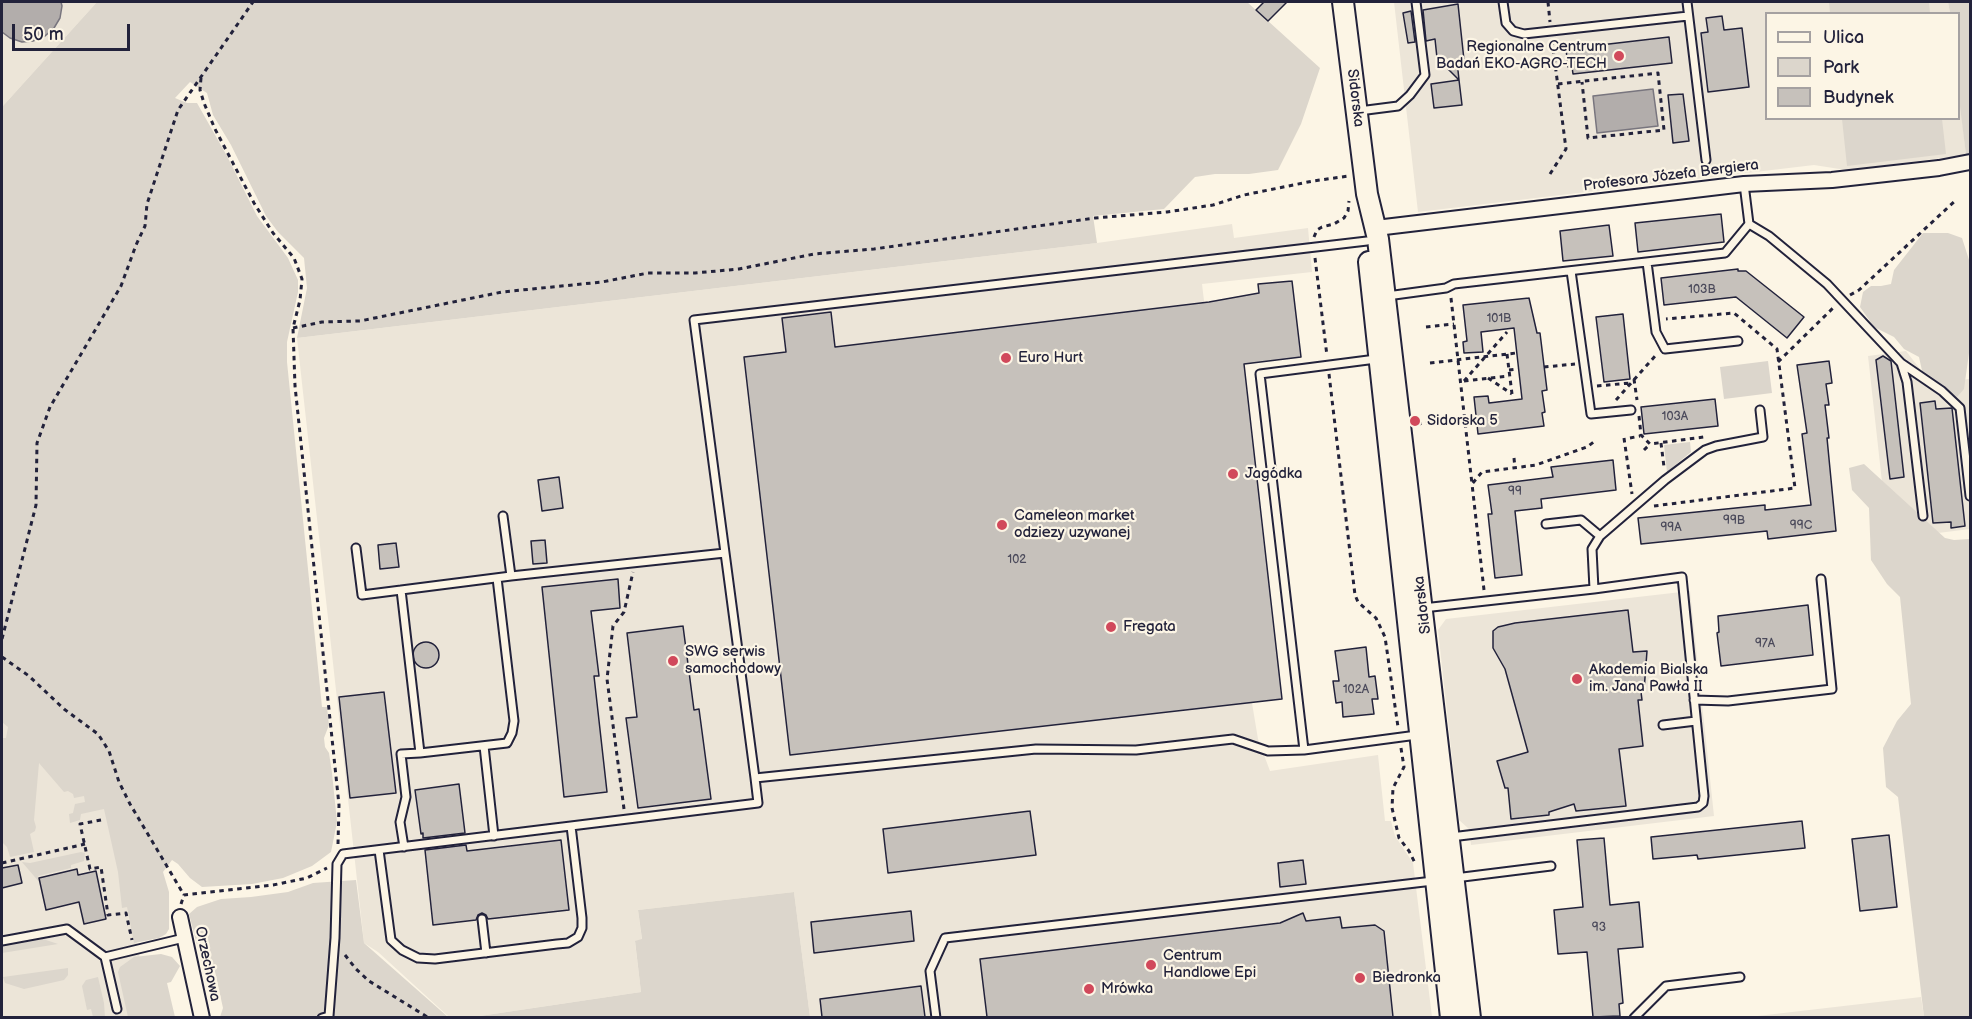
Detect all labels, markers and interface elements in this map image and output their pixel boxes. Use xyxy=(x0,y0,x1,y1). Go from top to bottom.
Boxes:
scale bar xyxy=(15,12,134,50)
legend xyxy=(1765,12,1960,120)
text: 50 m xyxy=(23,24,64,45)
text: Ulica xyxy=(1823,27,1864,48)
place label: Regionalne Centrum Badań EKO-AGRO-TECH xyxy=(1436,38,1607,73)
marker: Regionalne Centrum Badań EKO-AGRO-TECH xyxy=(1612,49,1626,63)
text: Park xyxy=(1823,57,1859,78)
street label: Sidorska xyxy=(1343,68,1367,128)
text: Budynek xyxy=(1823,87,1893,108)
street label: Profesora Józefa Bergiera xyxy=(1582,156,1760,196)
house number: 103B xyxy=(1688,283,1716,297)
house number: 101B xyxy=(1487,312,1511,326)
place label: Euro Hurt xyxy=(1018,349,1083,367)
marker: Euro Hurt xyxy=(999,351,1013,365)
house number: 103A xyxy=(1662,410,1688,424)
place label: Sidorska 5 xyxy=(1427,412,1498,430)
marker: Sidorska 5 xyxy=(1408,414,1422,428)
place label: Jagódka xyxy=(1245,465,1302,483)
marker: Jagódka xyxy=(1226,467,1240,481)
house number: 99 xyxy=(1508,485,1522,499)
place label: Cameleon market odziezy uzywanej xyxy=(1014,507,1135,542)
house number: 99B xyxy=(1723,514,1745,528)
marker: Cameleon market odziezy uzywanej xyxy=(995,518,1009,532)
house number: 99C xyxy=(1790,519,1812,533)
house number: 99A xyxy=(1660,521,1682,535)
house number: 102 xyxy=(1008,553,1026,567)
street label: Sidorska xyxy=(1411,575,1435,635)
place label: Fregata xyxy=(1123,618,1176,636)
marker: Fregata xyxy=(1104,620,1118,634)
house number: 97A xyxy=(1755,637,1775,651)
place label: SWG serwis samochodowy xyxy=(685,643,781,678)
marker: SWG serwis samochodowy xyxy=(666,654,680,668)
place label: Akademia Bialska im. Jana Pawła II xyxy=(1589,661,1708,696)
marker: Akademia Bialska im. Jana Pawła II xyxy=(1570,672,1584,686)
house number: 102A xyxy=(1343,683,1369,697)
house number: 93 xyxy=(1592,921,1606,935)
street label: Orzechowa xyxy=(190,925,224,1003)
place label: Centrum Handlowe Epi xyxy=(1163,947,1256,982)
marker: Centrum Handlowe Epi xyxy=(1144,958,1158,972)
place label: Biedronka xyxy=(1372,969,1441,987)
marker: Biedronka xyxy=(1353,971,1367,985)
place label: Mrówka xyxy=(1101,980,1153,998)
marker: Mrówka xyxy=(1082,982,1096,996)

